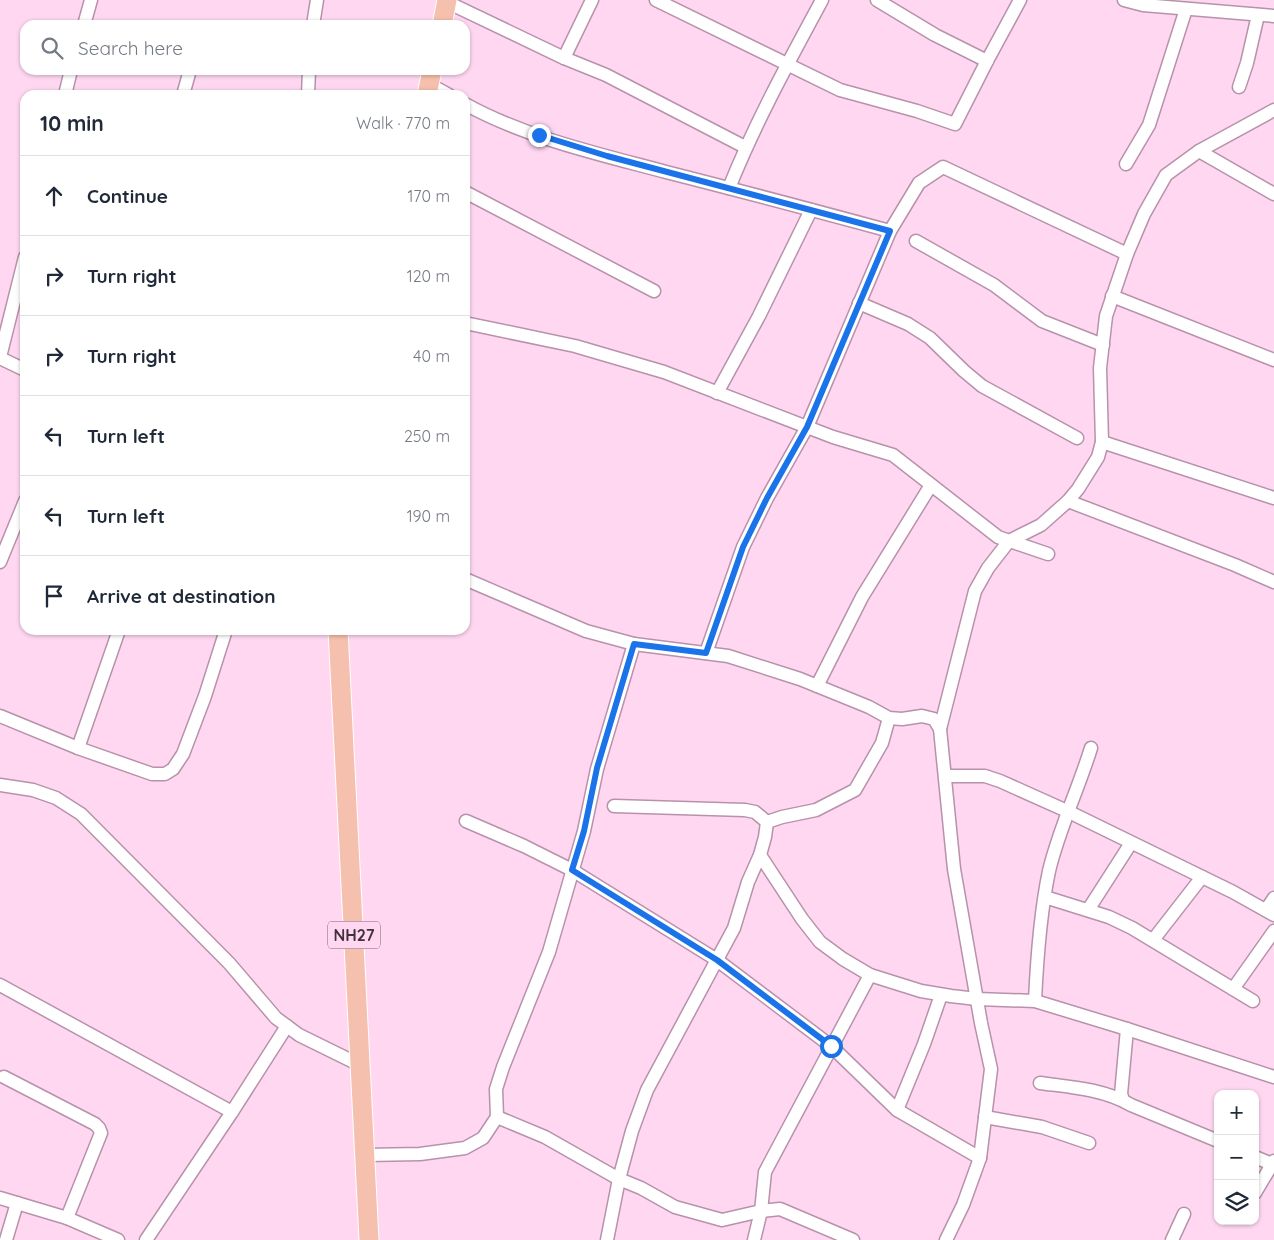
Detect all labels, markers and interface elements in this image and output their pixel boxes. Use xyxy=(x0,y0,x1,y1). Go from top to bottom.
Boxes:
search box xyxy=(20,20,470,75)
icon: search xyxy=(38,34,66,62)
text: Search here xyxy=(78,36,183,60)
text: 10 min xyxy=(40,110,104,136)
text: Walk · 770 m xyxy=(356,113,450,133)
route end xyxy=(528,124,551,147)
icon: ahead xyxy=(40,182,68,210)
text: Continue xyxy=(87,184,168,208)
text: 170 m xyxy=(407,186,450,206)
icon: right xyxy=(40,262,68,290)
text: Turn right xyxy=(87,264,176,288)
text: 120 m xyxy=(407,266,450,286)
icon: right xyxy=(40,342,68,370)
text: Turn right xyxy=(87,344,176,368)
text: 40 m xyxy=(413,346,450,366)
icon: left xyxy=(40,422,68,450)
text: Turn left xyxy=(87,424,165,448)
text: 250 m xyxy=(404,426,450,446)
icon: left xyxy=(40,502,68,530)
text: Turn left xyxy=(87,504,165,528)
text: 190 m xyxy=(407,506,450,526)
icon: arrive xyxy=(40,582,68,610)
text: Arrive at destination xyxy=(87,584,276,608)
road number: NH27 xyxy=(328,922,380,948)
route start xyxy=(820,1035,843,1058)
map controls xyxy=(1214,1090,1259,1225)
button: + xyxy=(1214,1090,1259,1135)
button: − xyxy=(1214,1135,1259,1180)
button: layers xyxy=(1214,1180,1259,1225)

